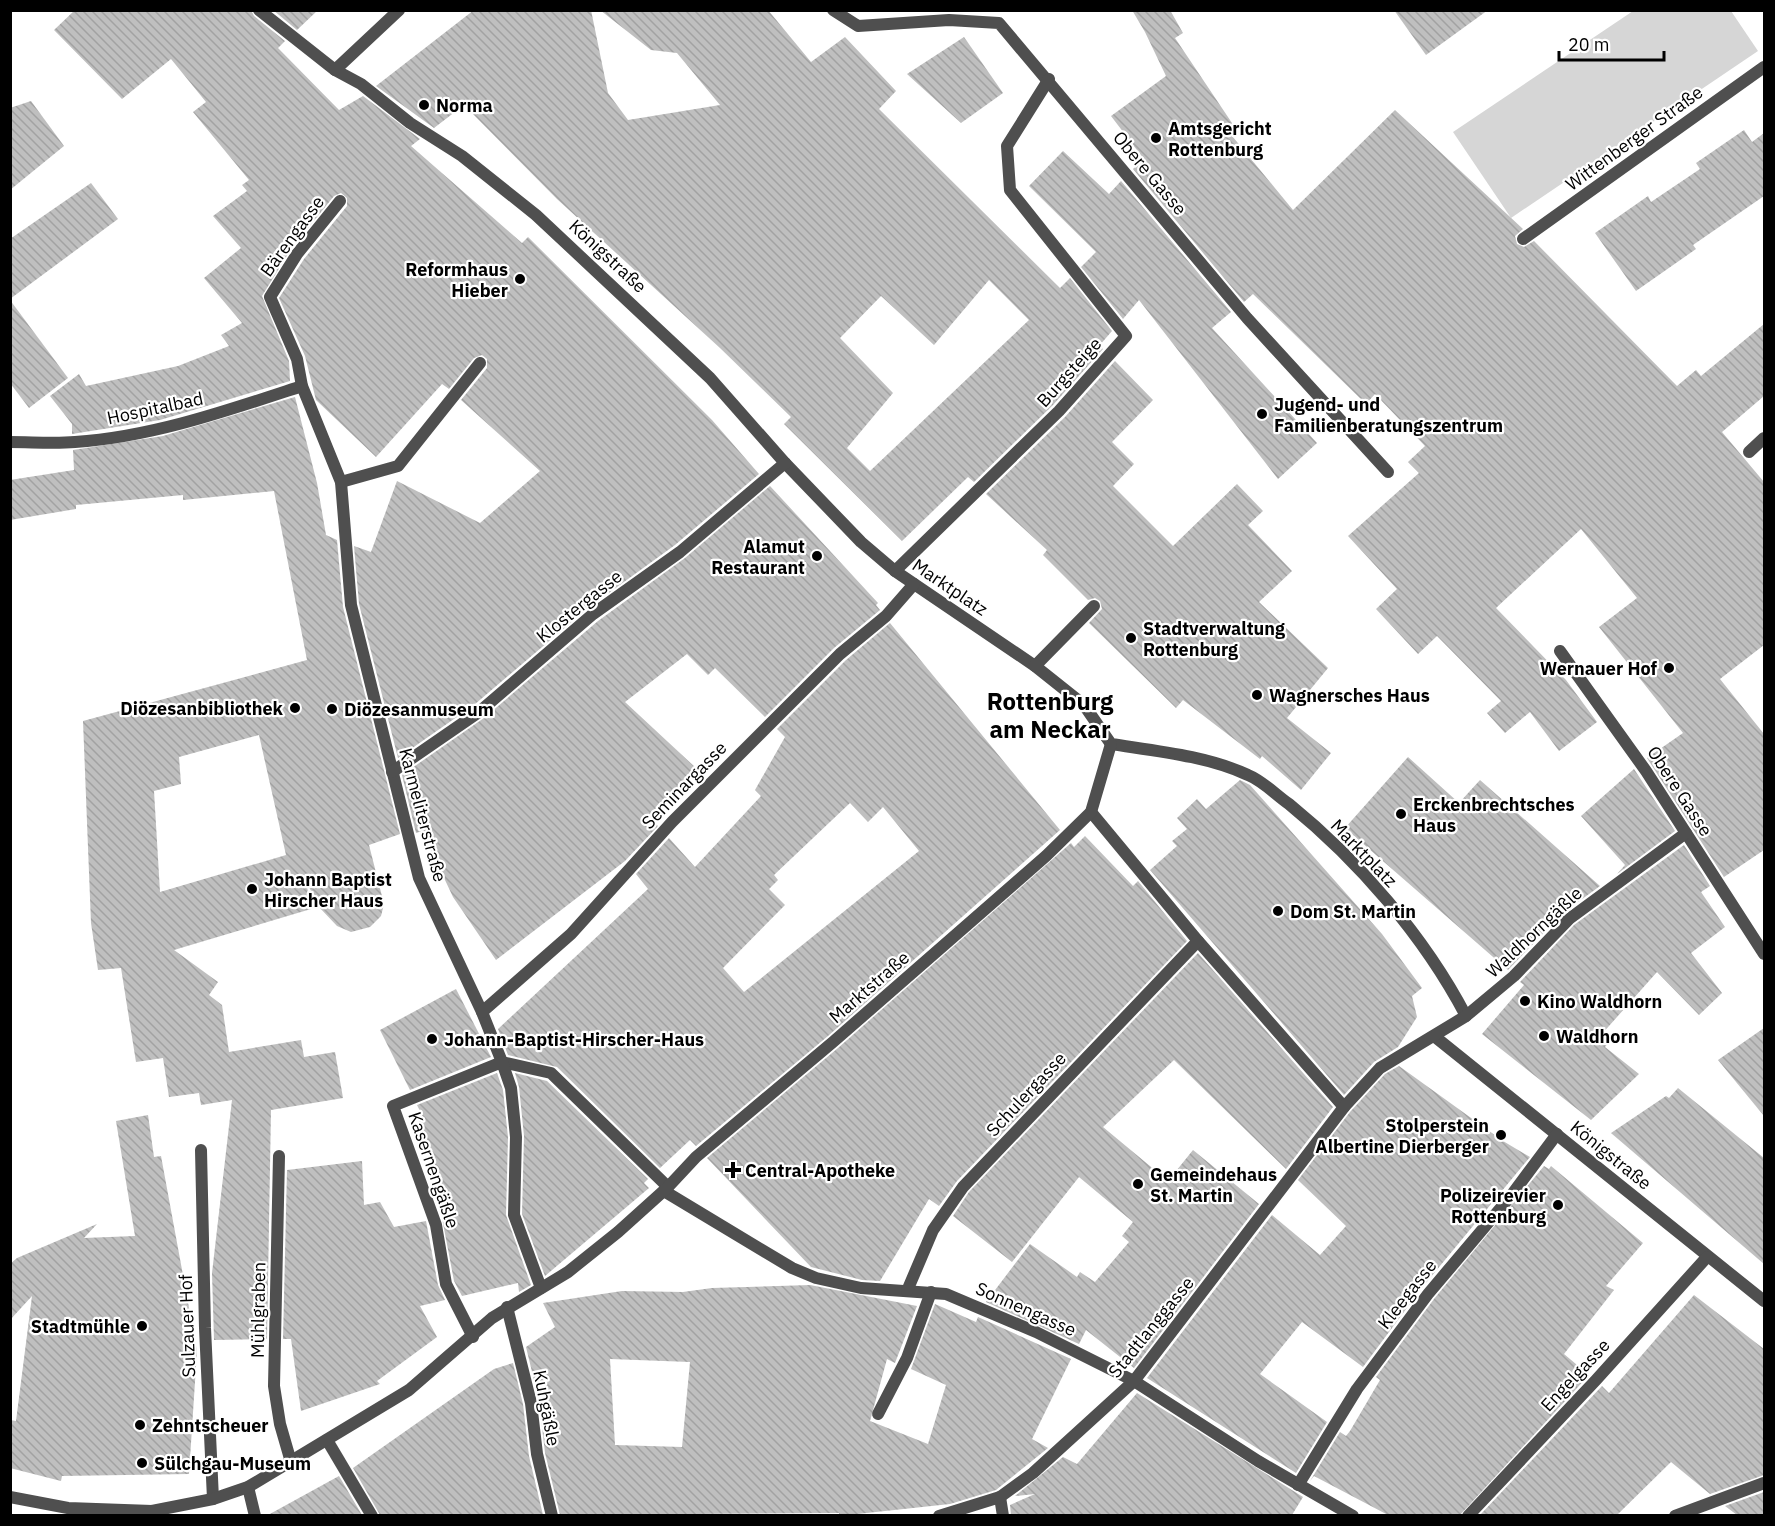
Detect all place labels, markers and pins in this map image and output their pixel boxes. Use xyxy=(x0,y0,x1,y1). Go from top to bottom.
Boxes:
place label: Norma xyxy=(436,94,493,117)
marker: Norma xyxy=(417,98,431,112)
place label: Amtsgericht Rottenburg xyxy=(1168,117,1272,161)
marker: Amtsgericht Rottenburg xyxy=(1149,131,1163,145)
place label: Reformhaus Hieber xyxy=(405,258,508,302)
marker: Reformhaus Hieber xyxy=(513,272,527,286)
place label: Jugend- und Familienberatungszentrum xyxy=(1274,393,1503,437)
marker: Jugend- und Familienberatungszentrum xyxy=(1255,407,1269,421)
place label: Alamut Restaurant xyxy=(711,535,805,579)
marker: Alamut Restaurant xyxy=(810,549,824,563)
place label: Stadtverwaltung Rottenburg xyxy=(1143,617,1285,661)
marker: Stadtverwaltung Rottenburg xyxy=(1124,631,1138,645)
place label: Wernauer Hof xyxy=(1540,657,1658,680)
marker: Wernauer Hof xyxy=(1662,661,1676,675)
place label: Wagnersches Haus xyxy=(1269,684,1430,707)
marker: Wagnersches Haus xyxy=(1250,688,1264,702)
place label: Diözesanbibliothek xyxy=(120,697,284,720)
place label: Diözesanmuseum xyxy=(344,698,494,721)
marker: Diözesanbibliothek xyxy=(288,701,302,715)
marker: Diözesanmuseum xyxy=(325,702,339,716)
place label: Erckenbrechtsches Haus xyxy=(1413,793,1575,837)
marker: Erckenbrechtsches Haus xyxy=(1394,807,1408,821)
place label: Johann Baptist Hirscher Haus xyxy=(264,868,392,912)
marker: Johann Baptist Hirscher Haus xyxy=(245,882,259,896)
place label: Dom St. Martin xyxy=(1290,900,1416,923)
marker: Dom St. Martin xyxy=(1271,904,1285,918)
place label: Kino Waldhorn xyxy=(1537,990,1662,1013)
marker: Kino Waldhorn xyxy=(1518,994,1532,1008)
place label: Waldhorn xyxy=(1556,1025,1639,1048)
place label: Johann-Baptist-Hirscher-Haus xyxy=(444,1028,704,1051)
marker: Waldhorn xyxy=(1537,1029,1551,1043)
marker: Johann-Baptist-Hirscher-Haus xyxy=(425,1032,439,1046)
place label: Stolperstein Albertine Dierberger xyxy=(1315,1114,1489,1158)
marker: Stolperstein Albertine Dierberger xyxy=(1494,1128,1508,1142)
place label: Central-Apotheke xyxy=(745,1159,895,1182)
marker: Central-Apotheke xyxy=(726,1163,740,1177)
place label: Gemeindehaus St. Martin xyxy=(1150,1163,1277,1207)
marker: Gemeindehaus St. Martin xyxy=(1131,1177,1145,1191)
place label: Polizeirevier Rottenburg xyxy=(1440,1184,1546,1228)
marker: Polizeirevier Rottenburg xyxy=(1551,1198,1565,1212)
place label: Stadtmühle xyxy=(31,1315,130,1338)
marker: Stadtmühle xyxy=(135,1319,149,1333)
place label: Zehntscheuer xyxy=(152,1414,269,1437)
marker: Zehntscheuer xyxy=(133,1418,147,1432)
place label: Sülchgau-Museum xyxy=(154,1452,311,1475)
marker: Sülchgau-Museum xyxy=(135,1456,149,1470)

